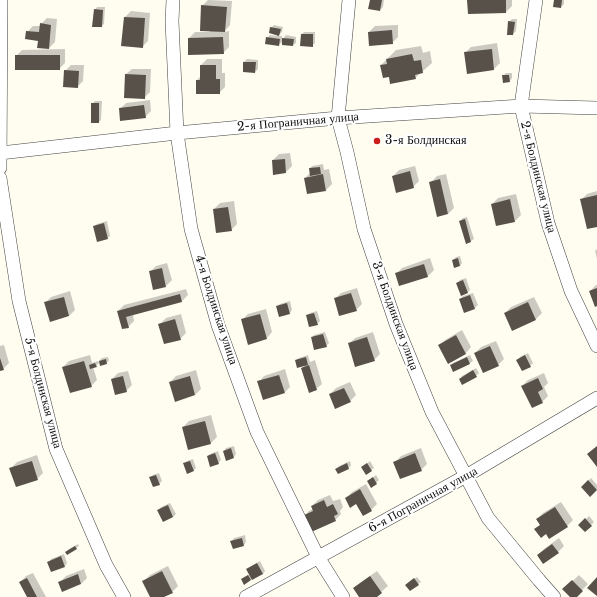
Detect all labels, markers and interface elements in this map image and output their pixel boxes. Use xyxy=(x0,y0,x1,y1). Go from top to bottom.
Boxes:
street label: 2-я Пограничная улица xyxy=(237,110,359,134)
street label: 2-я Болдинская улица xyxy=(517,120,559,234)
place label: 3-я Болдинская xyxy=(385,134,466,148)
marker: 3-я Болдинская xyxy=(372,136,382,146)
street label: 4-я Болдинская улица xyxy=(192,254,240,366)
street label: 3-я Болдинская улица xyxy=(369,260,421,372)
street label: 5-я Болдинская улица xyxy=(21,336,65,450)
street label: 6-я Пограничная улица xyxy=(366,464,480,536)

